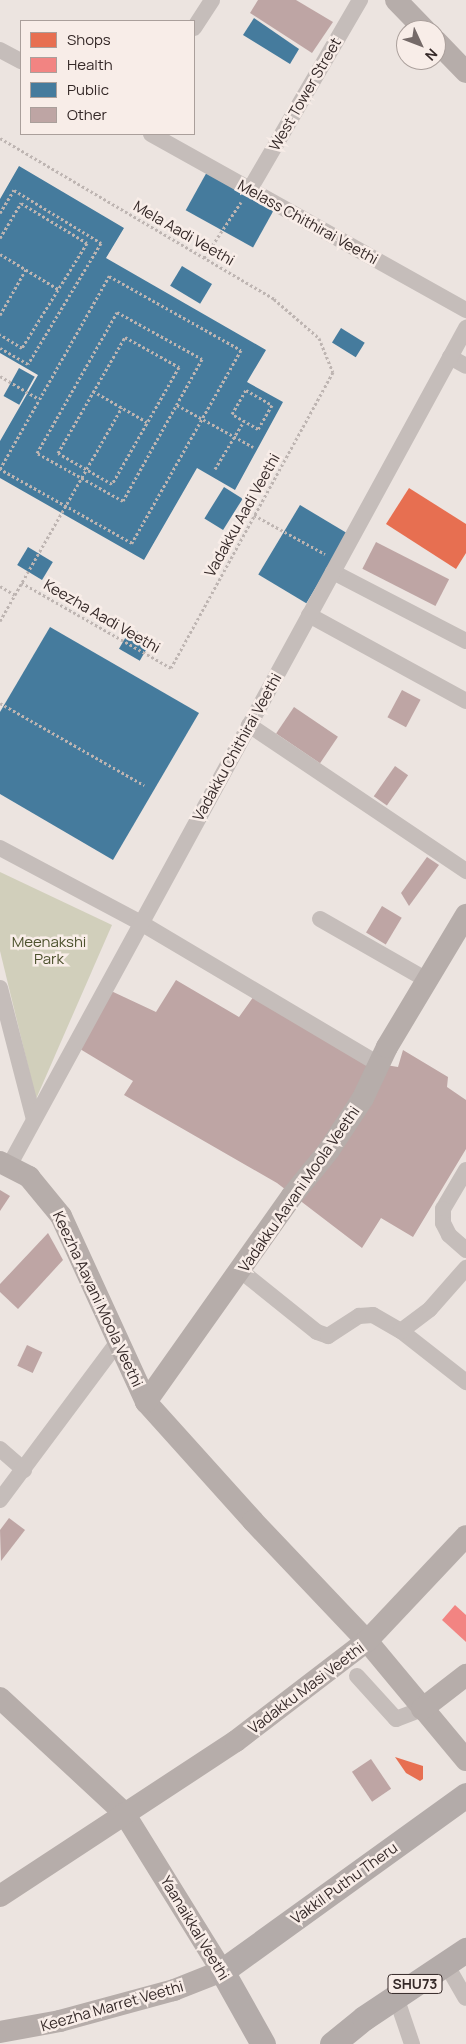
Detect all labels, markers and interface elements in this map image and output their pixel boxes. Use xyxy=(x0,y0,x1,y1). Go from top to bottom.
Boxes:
legend xyxy=(20,20,195,135)
north arrow xyxy=(396,20,446,70)
text: Shops xyxy=(67,29,111,50)
street label: West Tower Street xyxy=(265,34,345,154)
text: N xyxy=(421,45,442,65)
text: Health xyxy=(67,54,113,75)
text: Public xyxy=(67,79,109,100)
text: Other xyxy=(67,104,107,125)
street label: Melass Chithirai Veethi xyxy=(235,176,381,268)
street label: Mela Aadi Veethi xyxy=(130,197,238,269)
street label: Vadakku Aadi Veethi xyxy=(201,450,283,580)
street label: Keezha Aadi Veethi xyxy=(41,575,163,657)
street label: Vadakku Chithirai Veethi xyxy=(189,670,285,824)
park label: Meenakshi Park xyxy=(12,932,86,967)
street label: Vadakku Aavani Moola Veethi xyxy=(235,1103,363,1275)
street label: Keezha Aavani Moola Veethi xyxy=(49,1208,147,1390)
street label: Vadakku Masi Veethi xyxy=(245,1639,367,1737)
street label: Vakkil Puthu Theru xyxy=(287,1838,401,1928)
street label: Yaanaikkal Veethi xyxy=(157,1873,233,1983)
road number: SHU73 xyxy=(388,1972,442,1996)
street label: Keezha Marret Veethi xyxy=(39,1977,185,2035)

